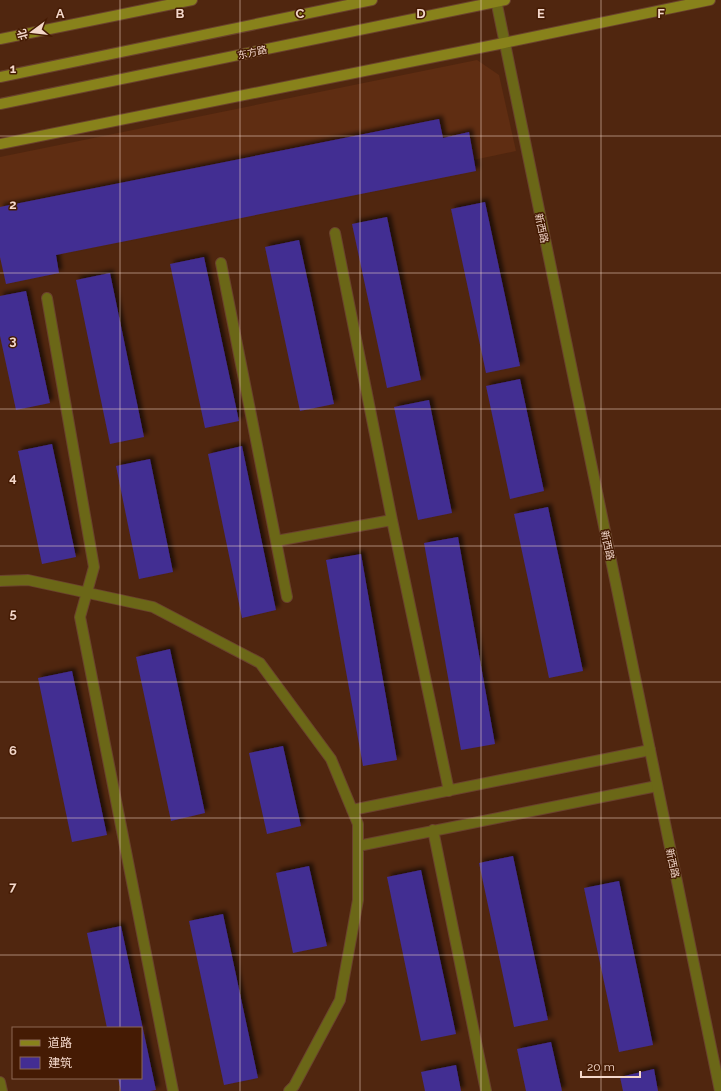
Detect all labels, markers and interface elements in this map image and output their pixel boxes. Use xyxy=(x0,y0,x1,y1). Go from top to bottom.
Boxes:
text: A xyxy=(56,6,65,21)
text: B xyxy=(176,6,185,21)
text: C xyxy=(296,6,305,21)
text: D xyxy=(416,6,426,21)
text: E xyxy=(537,6,545,21)
text: F xyxy=(657,6,665,21)
north arrow xyxy=(12,12,52,52)
text: 北 xyxy=(15,27,31,41)
street label: 东方路 xyxy=(236,44,268,61)
text: 1 xyxy=(10,61,17,76)
text: 2 xyxy=(9,197,17,212)
street label: 新西路 xyxy=(533,212,550,244)
text: 3 xyxy=(9,333,17,348)
text: 4 xyxy=(9,470,17,485)
street label: 新西路 xyxy=(599,529,616,561)
text: 5 xyxy=(9,606,17,621)
text: 6 xyxy=(9,743,17,758)
street label: 新西路 xyxy=(664,847,681,879)
text: 7 xyxy=(9,879,17,894)
legend xyxy=(12,1027,142,1079)
text: 道路 xyxy=(48,1036,72,1050)
scale bar xyxy=(581,1053,640,1079)
text: 建筑 xyxy=(48,1056,72,1070)
text: 20 m xyxy=(587,1060,615,1074)

